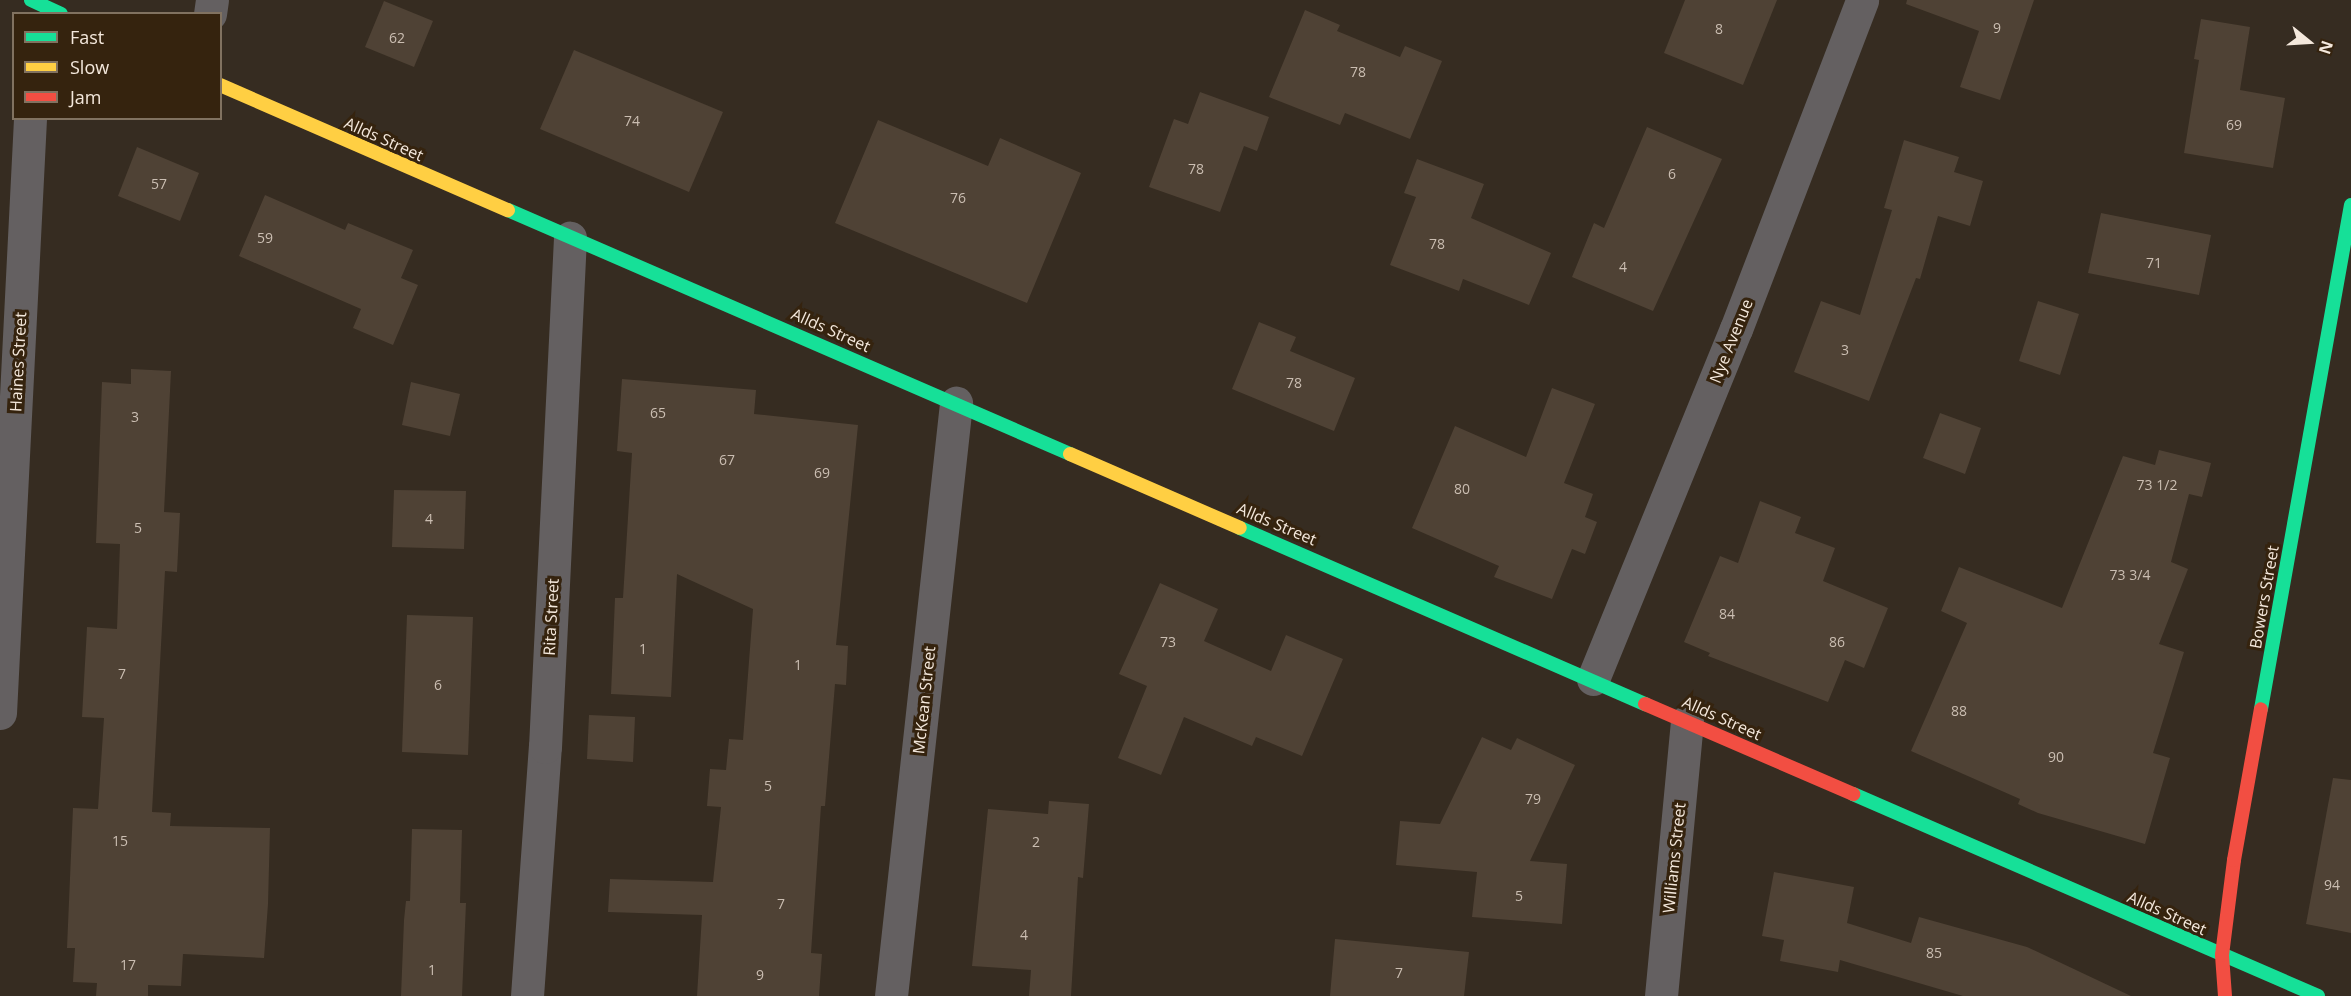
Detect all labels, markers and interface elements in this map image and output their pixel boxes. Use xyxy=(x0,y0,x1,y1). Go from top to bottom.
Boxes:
legend xyxy=(12,12,222,120)
north arrow xyxy=(2279,12,2339,72)
house number: 9 xyxy=(1993,20,2001,36)
house number: 8 xyxy=(1715,21,1723,37)
text: Fast xyxy=(70,25,104,49)
house number: 62 xyxy=(389,30,405,46)
text: N xyxy=(2314,38,2339,57)
text: Slow xyxy=(70,55,109,79)
house number: 78 xyxy=(1350,64,1366,80)
text: Jam xyxy=(70,85,102,109)
street label: Allds Street xyxy=(342,113,426,165)
house number: 74 xyxy=(624,113,640,129)
house number: 69 xyxy=(2226,117,2242,133)
house number: 78 xyxy=(1188,161,1204,177)
house number: 6 xyxy=(1668,166,1676,182)
house number: 57 xyxy=(151,176,167,192)
house number: 76 xyxy=(950,190,966,206)
house number: 59 xyxy=(257,230,273,246)
house number: 78 xyxy=(1429,236,1445,252)
house number: 71 xyxy=(2146,255,2162,271)
house number: 4 xyxy=(1619,259,1627,275)
street label: Nye Avenue xyxy=(1705,296,1757,386)
street label: Allds Street xyxy=(789,304,873,356)
street label: Haines Street xyxy=(6,312,30,412)
house number: 3 xyxy=(1841,342,1849,358)
house number: 78 xyxy=(1286,375,1302,391)
house number: 65 xyxy=(650,405,666,421)
house number: 3 xyxy=(131,409,139,425)
house number: 67 xyxy=(719,452,735,468)
house number: 69 xyxy=(814,465,830,481)
house number: 73 1/2 xyxy=(2137,477,2177,493)
house number: 80 xyxy=(1454,481,1470,497)
street label: Allds Street xyxy=(1234,499,1320,549)
house number: 4 xyxy=(425,511,433,527)
house number: 5 xyxy=(134,520,142,536)
street label: Bowers Street xyxy=(2245,544,2283,650)
house number: 73 3/4 xyxy=(2110,567,2150,583)
street label: Rita Street xyxy=(539,578,563,656)
house number: 84 xyxy=(1719,606,1735,622)
house number: 73 xyxy=(1160,634,1176,650)
house number: 86 xyxy=(1829,634,1845,650)
house number: 1 xyxy=(639,641,647,657)
street label: McKean Street xyxy=(909,645,939,755)
house number: 1 xyxy=(794,657,802,673)
house number: 7 xyxy=(118,666,126,682)
house number: 6 xyxy=(434,677,442,693)
street label: Allds Street xyxy=(1680,692,1764,744)
house number: 88 xyxy=(1951,703,1967,719)
house number: 90 xyxy=(2048,749,2064,765)
house number: 5 xyxy=(764,778,772,794)
house number: 79 xyxy=(1525,791,1541,807)
street label: Williams Street xyxy=(1659,802,1689,914)
house number: 15 xyxy=(112,833,128,849)
house number: 2 xyxy=(1032,834,1040,850)
house number: 94 xyxy=(2324,877,2340,893)
street label: Allds Street xyxy=(2125,887,2209,939)
house number: 5 xyxy=(1515,888,1523,904)
house number: 7 xyxy=(777,896,785,912)
house number: 4 xyxy=(1020,927,1028,943)
house number: 85 xyxy=(1926,945,1942,961)
house number: 17 xyxy=(120,957,136,973)
house number: 1 xyxy=(428,962,436,978)
house number: 7 xyxy=(1395,965,1403,981)
house number: 9 xyxy=(756,967,764,983)

